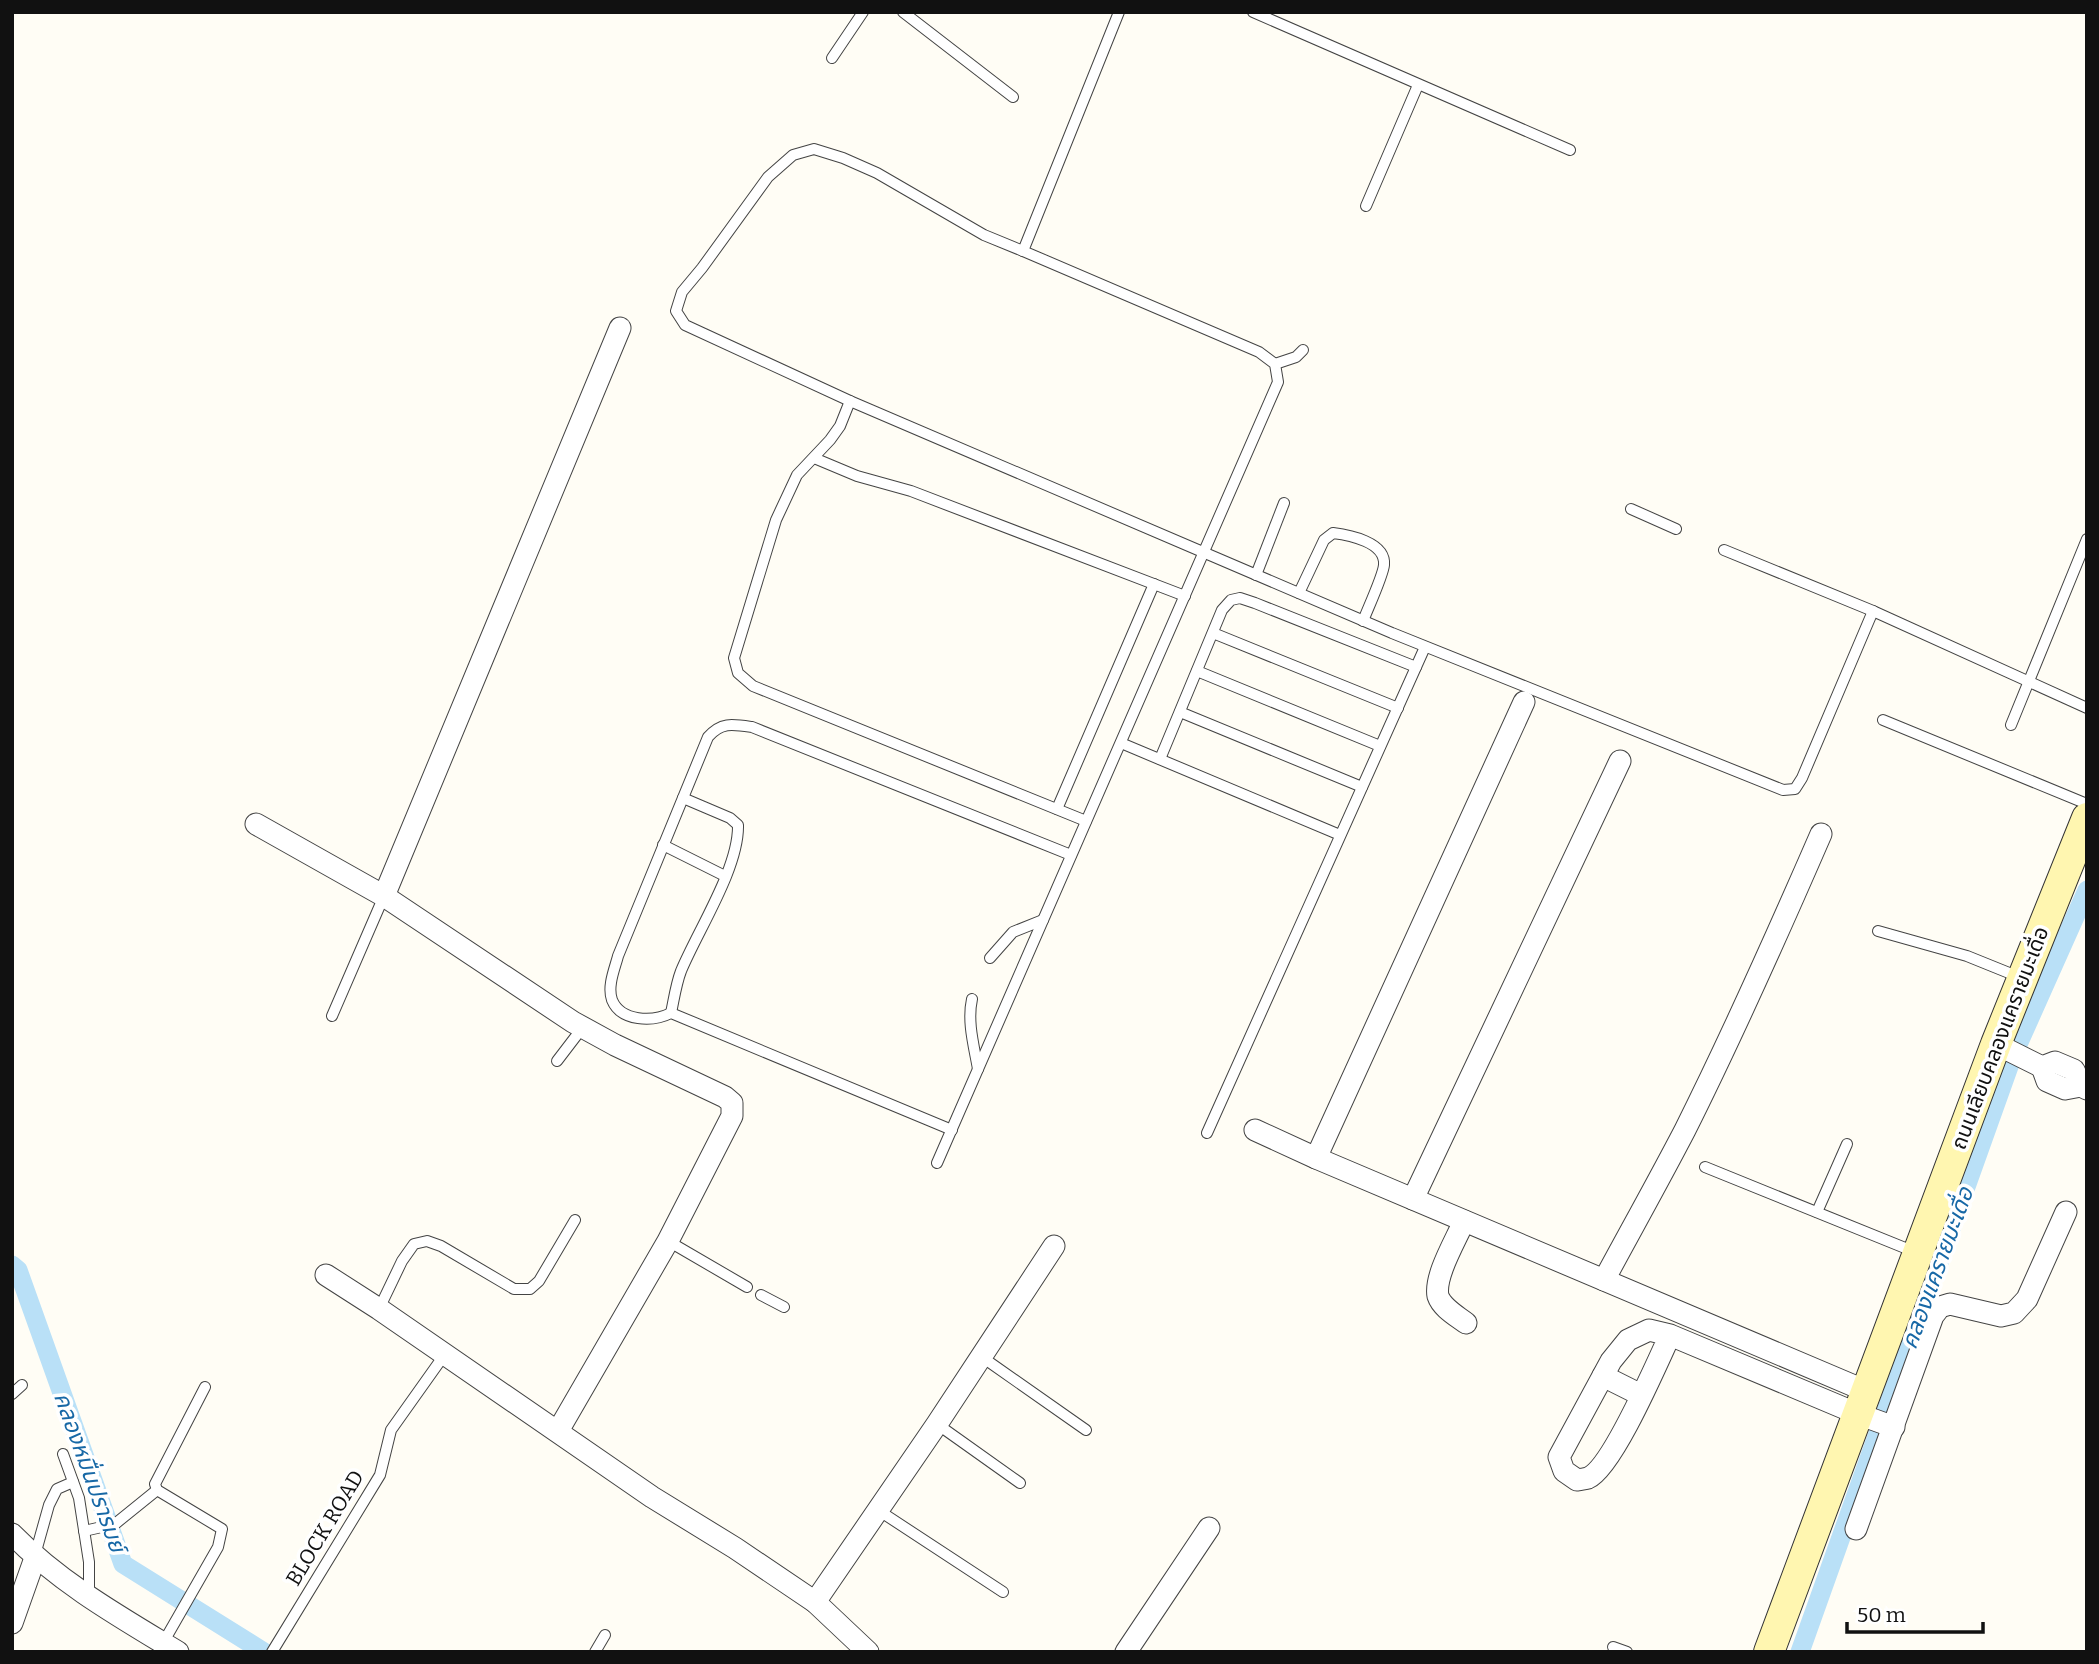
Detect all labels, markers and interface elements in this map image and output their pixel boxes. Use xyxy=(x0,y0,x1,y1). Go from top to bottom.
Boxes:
street label: ถนนเลียบคลองแครายมะเดื่อ xyxy=(1944,922,2055,1153)
water label: คลองแครายมะเดื่อ xyxy=(1893,1182,1979,1353)
water label: คลองหมื่นปรารมย์ xyxy=(48,1388,135,1560)
street label: BLOCK ROAD xyxy=(280,1466,370,1590)
scale bar xyxy=(1847,1590,1983,1634)
text: 50 m xyxy=(1857,1602,1906,1628)

